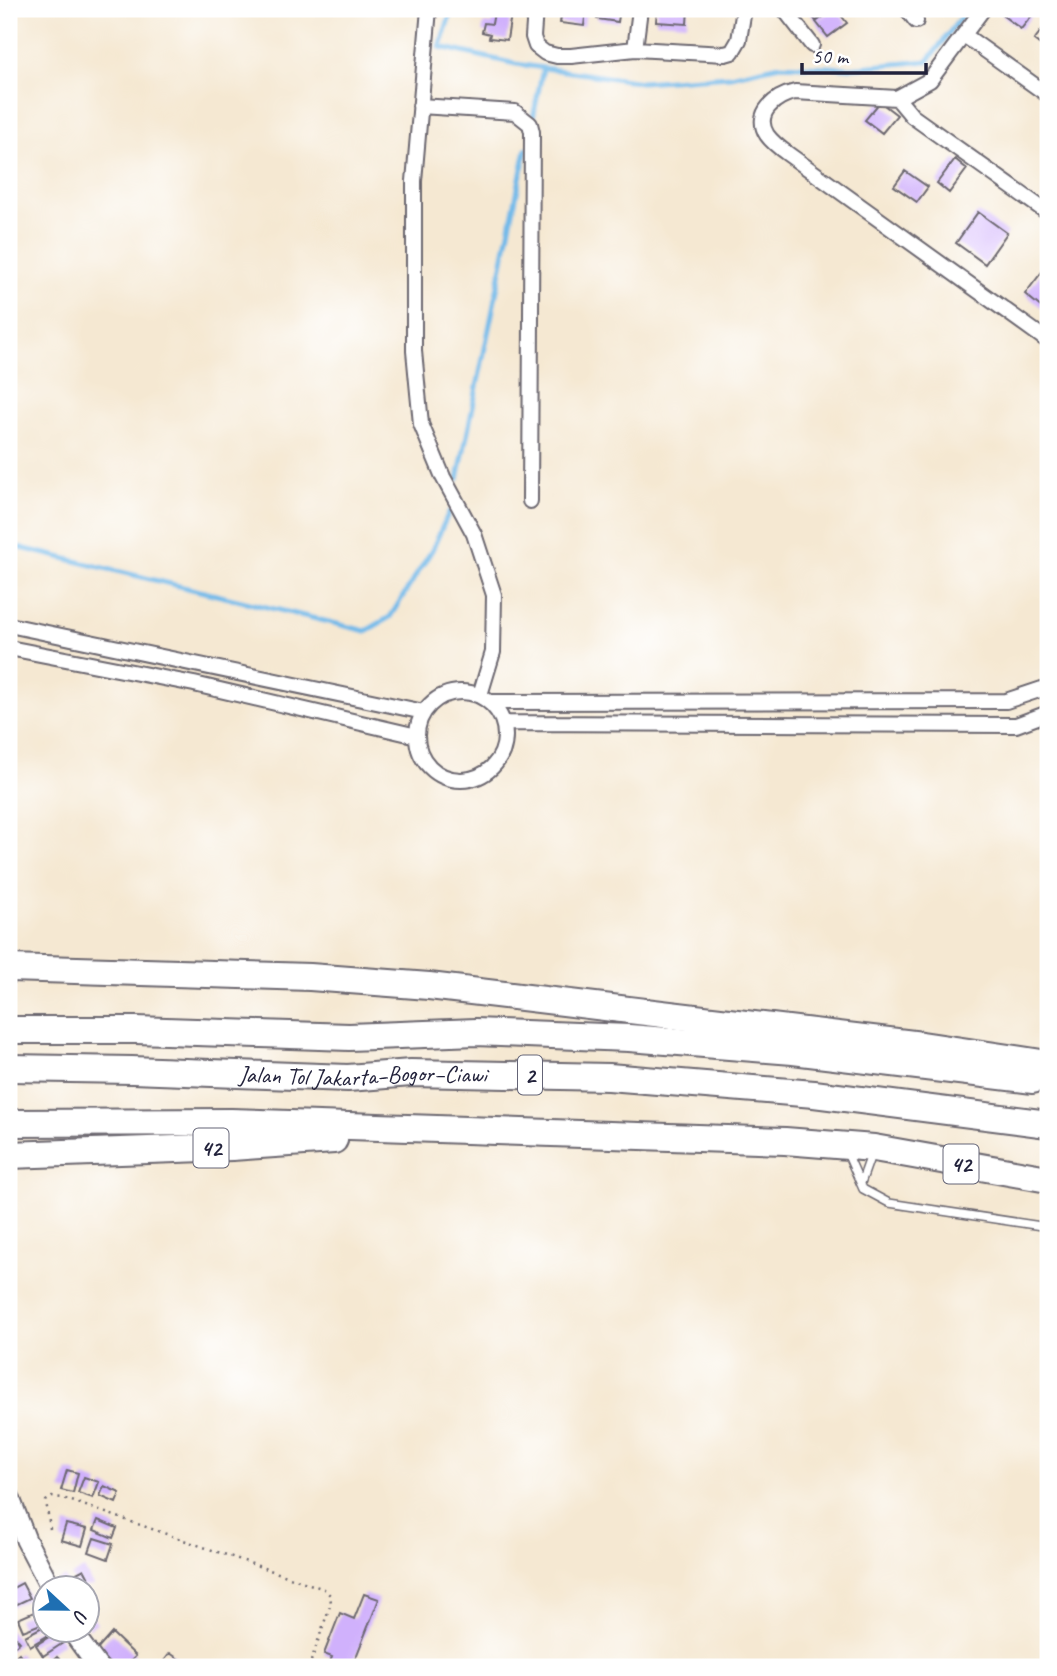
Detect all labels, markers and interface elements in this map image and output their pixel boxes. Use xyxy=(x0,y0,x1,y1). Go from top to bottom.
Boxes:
scale bar xyxy=(802,32,926,76)
text: 50 m xyxy=(812,43,850,69)
road number: 2 xyxy=(518,1056,542,1094)
street label: Jalan Tol Jakarta–Bogor–Ciawi xyxy=(237,1058,491,1093)
road number: 42 xyxy=(194,1128,228,1168)
road number: 42 xyxy=(944,1144,978,1184)
north arrow xyxy=(32,1574,102,1644)
text: U xyxy=(67,1606,94,1627)

